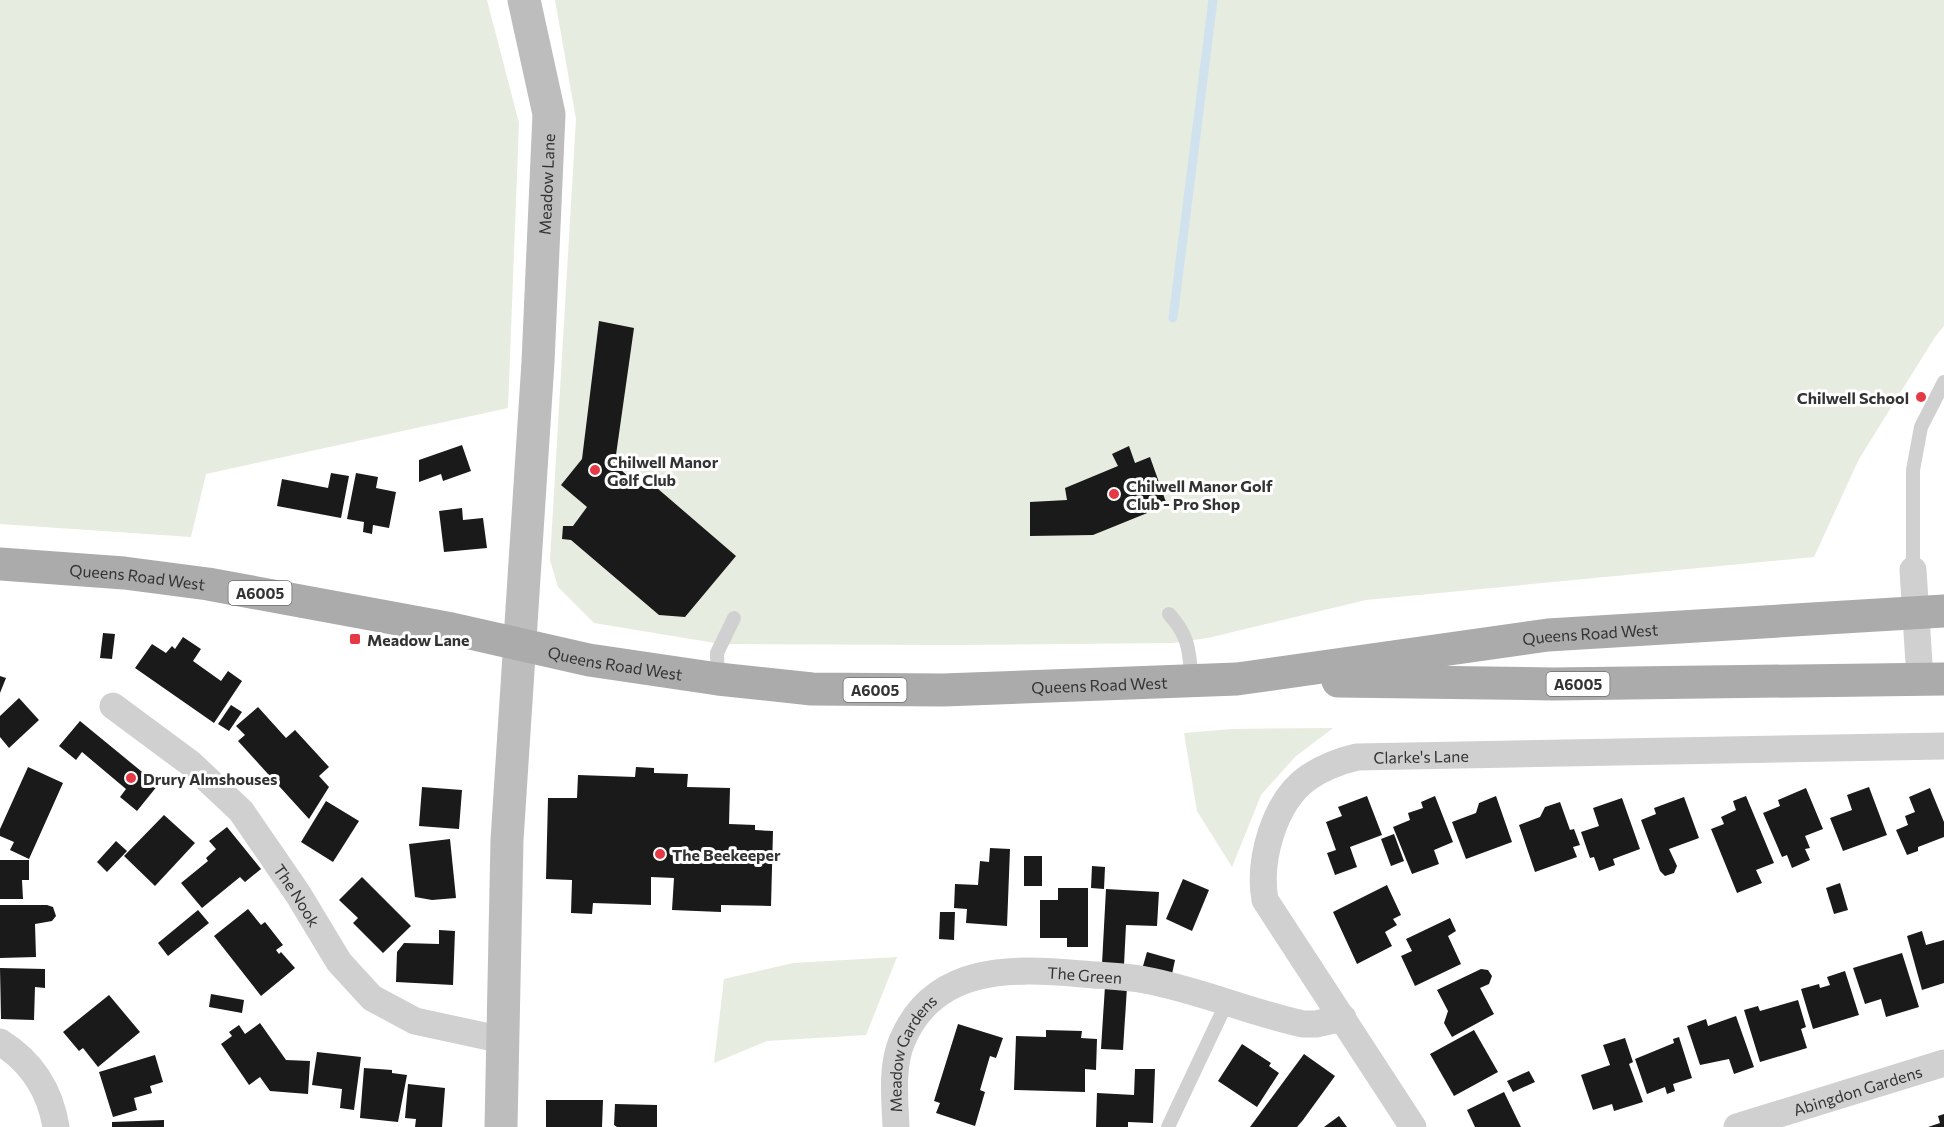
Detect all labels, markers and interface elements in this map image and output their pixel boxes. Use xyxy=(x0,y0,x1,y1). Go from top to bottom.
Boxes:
street label: Meadow Lane xyxy=(534,133,558,235)
place label: Chilwell School xyxy=(1797,388,1909,407)
marker: Chilwell School xyxy=(1914,390,1928,404)
place label: Chilwell Manor Golf Club xyxy=(607,452,719,489)
marker: Chilwell Manor Golf Club xyxy=(588,463,602,477)
place label: Chilwell Manor Golf Club - Pro Shop xyxy=(1126,476,1273,513)
marker: Chilwell Manor Golf Club - Pro Shop xyxy=(1107,487,1121,501)
street label: Queens Road West xyxy=(69,560,207,593)
road number: A6005 xyxy=(228,581,292,605)
street label: Queens Road West xyxy=(1521,619,1659,648)
place label: Meadow Lane xyxy=(367,630,470,649)
marker: Meadow Lane xyxy=(348,632,362,646)
street label: Queens Road West xyxy=(546,642,684,683)
street label: Queens Road West xyxy=(1031,672,1168,696)
road number: A6005 xyxy=(1546,672,1610,696)
road number: A6005 xyxy=(844,678,906,702)
street label: Clarke's Lane xyxy=(1373,745,1469,766)
place label: Drury Almshouses xyxy=(143,769,277,788)
marker: Drury Almshouses xyxy=(124,771,138,785)
place label: The Beekeeper xyxy=(672,845,781,864)
marker: The Beekeeper xyxy=(653,847,667,861)
street label: The Nook xyxy=(270,860,325,930)
street label: The Green xyxy=(1047,962,1123,986)
street label: Meadow Gardens xyxy=(885,990,940,1113)
street label: Abingdon Gardens xyxy=(1791,1061,1924,1119)

